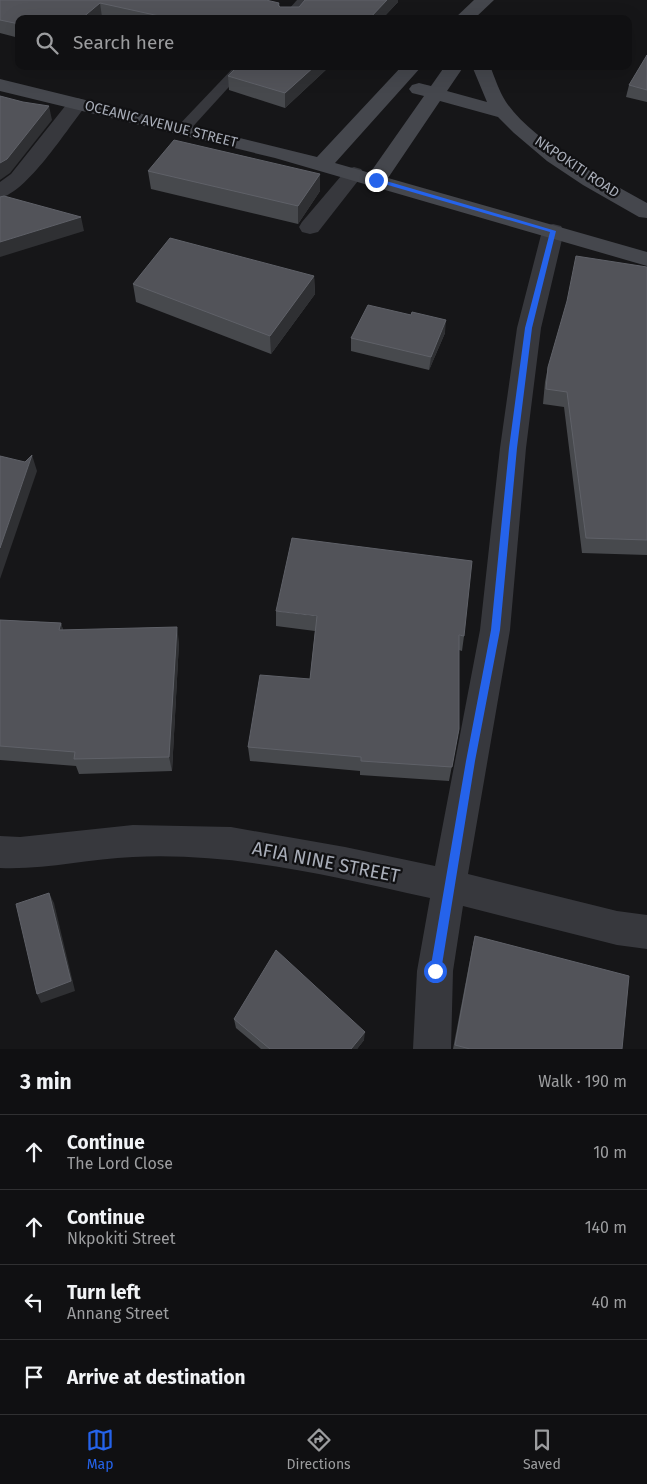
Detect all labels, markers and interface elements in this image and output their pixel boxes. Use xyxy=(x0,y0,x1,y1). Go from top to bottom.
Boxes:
search box xyxy=(15,15,632,70)
icon: search xyxy=(33,29,61,57)
text: Search here xyxy=(73,31,174,54)
street label: OCEANIC AVENUE STREET xyxy=(83,97,240,151)
street label: NKPOKITI ROAD xyxy=(532,133,622,201)
route end xyxy=(365,169,388,192)
street label: AFIA NINE STREET xyxy=(250,836,402,888)
route start xyxy=(424,960,447,983)
text: 3 min xyxy=(20,1069,72,1095)
text: Walk · 190 m xyxy=(538,1072,627,1091)
text: Continue xyxy=(67,1131,145,1154)
icon: ahead xyxy=(20,1138,48,1166)
text: 10 m xyxy=(593,1143,627,1162)
text: The Lord Close xyxy=(67,1154,173,1173)
text: Continue xyxy=(67,1206,145,1229)
icon: ahead xyxy=(20,1213,48,1241)
text: 140 m xyxy=(585,1218,627,1237)
text: Nkpokiti Street xyxy=(67,1229,176,1248)
text: Turn left xyxy=(67,1281,141,1304)
icon: left xyxy=(20,1288,48,1316)
text: 40 m xyxy=(592,1293,627,1312)
text: Annang Street xyxy=(67,1304,169,1323)
icon: arrive xyxy=(20,1363,48,1391)
text: Arrive at destination xyxy=(67,1366,246,1389)
tab: Map xyxy=(86,1426,114,1473)
tab: Directions xyxy=(286,1426,351,1473)
tab: Saved xyxy=(523,1426,561,1473)

